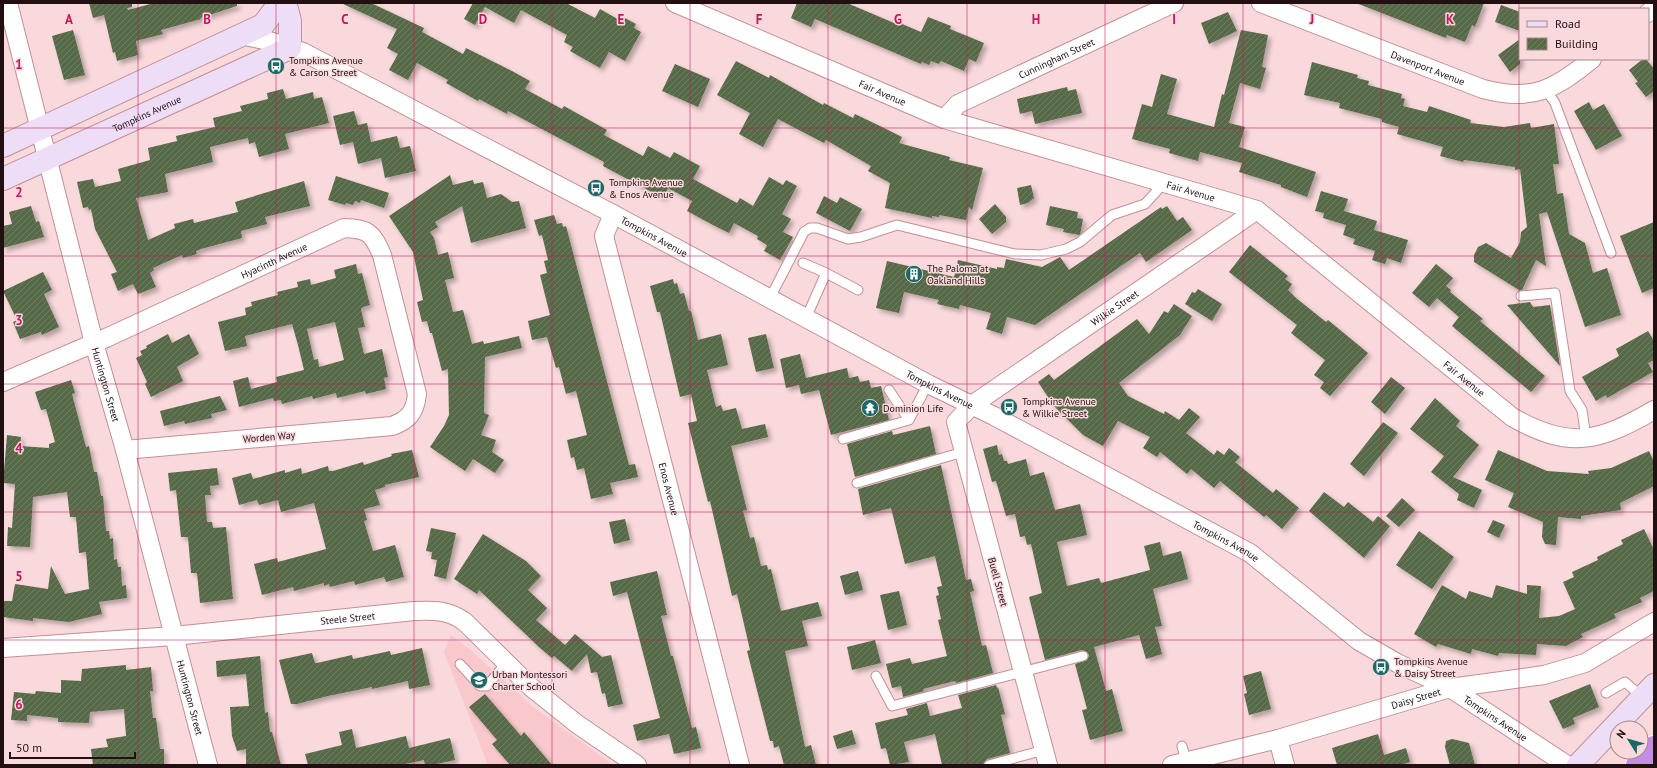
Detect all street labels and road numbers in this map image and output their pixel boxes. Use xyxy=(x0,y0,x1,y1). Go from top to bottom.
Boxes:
street label: Cunningham Street xyxy=(1016,34,1097,81)
street label: Davenport Avenue xyxy=(1389,47,1467,88)
street label: Fair Avenue xyxy=(857,77,908,108)
street label: Tompkins Avenue xyxy=(110,92,183,135)
street label: Fair Avenue xyxy=(1165,178,1217,204)
street label: Tompkins Avenue xyxy=(619,213,690,260)
street label: Hyacinth Avenue xyxy=(239,239,309,281)
street label: Wilkie Street xyxy=(1088,286,1141,328)
street label: Huntington Street xyxy=(89,346,123,424)
street label: Fair Avenue xyxy=(1441,358,1488,399)
street label: Tompkins Avenue xyxy=(904,367,976,412)
street label: Worden Way xyxy=(242,428,296,446)
street label: Enos Avenue xyxy=(656,461,682,517)
street label: Tompkins Avenue xyxy=(1191,517,1262,564)
street label: Buell Street xyxy=(985,556,1011,609)
street label: Steele Street xyxy=(320,609,376,627)
street label: Huntington Street xyxy=(174,659,206,737)
street label: Daisy Street xyxy=(1390,684,1443,712)
street label: Tompkins Avenue xyxy=(1461,692,1530,744)

